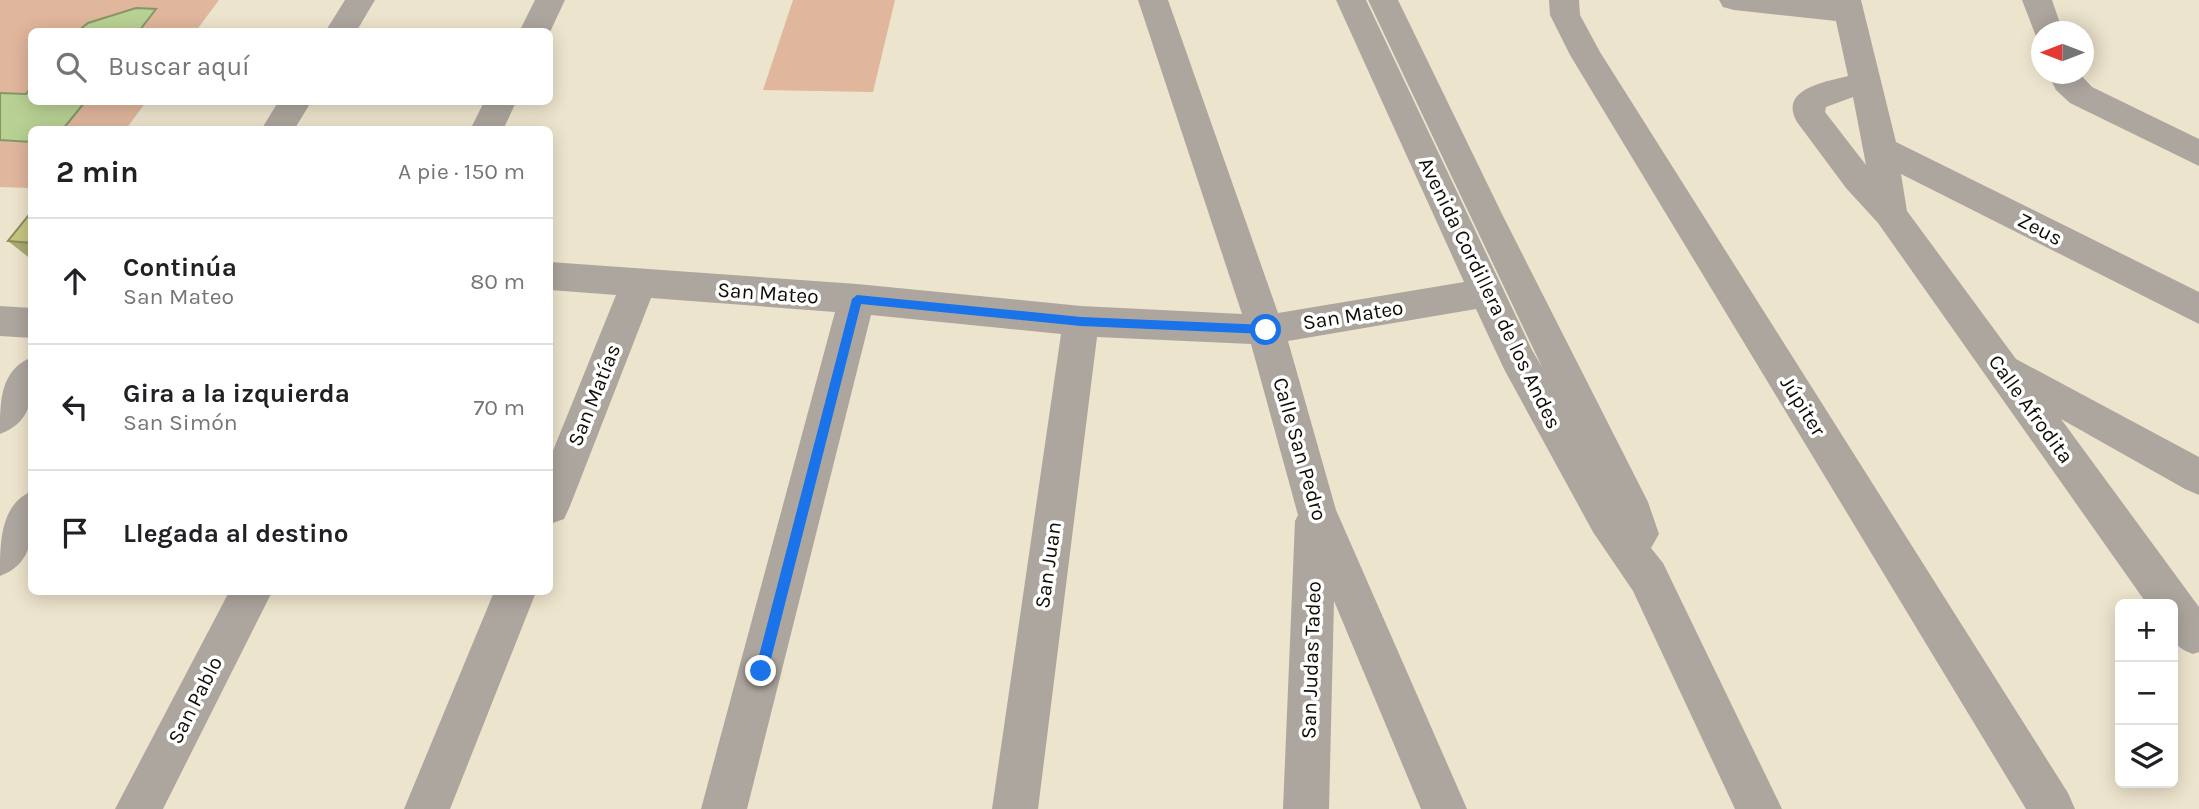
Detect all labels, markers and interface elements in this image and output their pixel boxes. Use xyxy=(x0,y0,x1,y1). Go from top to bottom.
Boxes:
north arrow xyxy=(2031,21,2094,84)
search box xyxy=(28,28,553,105)
icon: search xyxy=(52,48,90,86)
text: Buscar aquí xyxy=(108,51,250,82)
street label: Avenida Cordillera de los Andes xyxy=(1414,153,1566,433)
text: 2 min xyxy=(56,154,139,190)
text: A pie · 150 m xyxy=(398,158,525,185)
street label: Zeus xyxy=(2014,208,2066,250)
text: Continúa xyxy=(123,252,237,283)
icon: ahead xyxy=(56,262,94,300)
text: 80 m xyxy=(470,268,525,295)
street label: San Mateo xyxy=(717,277,819,309)
text: San Mateo xyxy=(123,283,234,310)
street label: San Mateo xyxy=(1301,295,1405,335)
route start xyxy=(1250,314,1281,345)
street label: San Matías xyxy=(563,340,625,450)
street label: Calle Afrodita xyxy=(1984,350,2078,468)
street label: Júpiter xyxy=(1775,372,1831,441)
street label: Calle San Pedro xyxy=(1268,375,1332,523)
text: Gira a la izquierda xyxy=(123,378,350,409)
icon: left xyxy=(56,388,94,426)
text: 70 m xyxy=(474,394,525,421)
text: San Simón xyxy=(123,409,238,436)
icon: arrive xyxy=(56,514,94,552)
text: Llegada al destino xyxy=(123,518,349,549)
street label: San Juan xyxy=(1030,520,1066,610)
street label: San Judas Tadeo xyxy=(1296,581,1326,739)
map controls xyxy=(2115,599,2178,788)
button: + xyxy=(2115,599,2178,662)
street label: San Pablo xyxy=(163,652,227,748)
route end xyxy=(745,655,776,686)
button: − xyxy=(2115,662,2178,725)
button: layers xyxy=(2115,725,2178,788)

